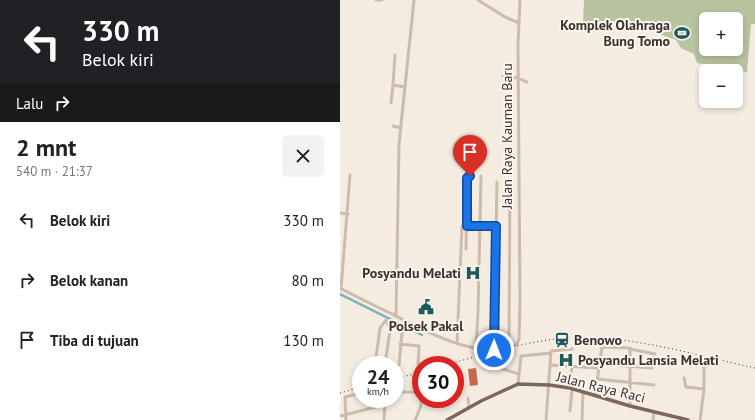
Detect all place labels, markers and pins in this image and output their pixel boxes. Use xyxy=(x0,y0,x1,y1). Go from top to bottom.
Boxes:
place label: Komplek Olahraga Bung Tomo xyxy=(560,16,670,50)
sports icon: Komplek Olahraga Bung Tomo xyxy=(673,24,691,42)
pin xyxy=(453,135,487,176)
place label: Posyandu Melati xyxy=(362,264,461,282)
hospital icon: Posyandu Melati xyxy=(464,264,482,282)
public building icon: Polsek Pakal xyxy=(417,298,435,316)
place label: Polsek Pakal xyxy=(389,317,464,335)
station icon: Benowo xyxy=(553,331,571,349)
place label: Benowo xyxy=(574,331,622,349)
hospital icon: Posyandu Lansia Melati xyxy=(557,351,575,369)
place label: Posyandu Lansia Melati xyxy=(578,351,719,369)

